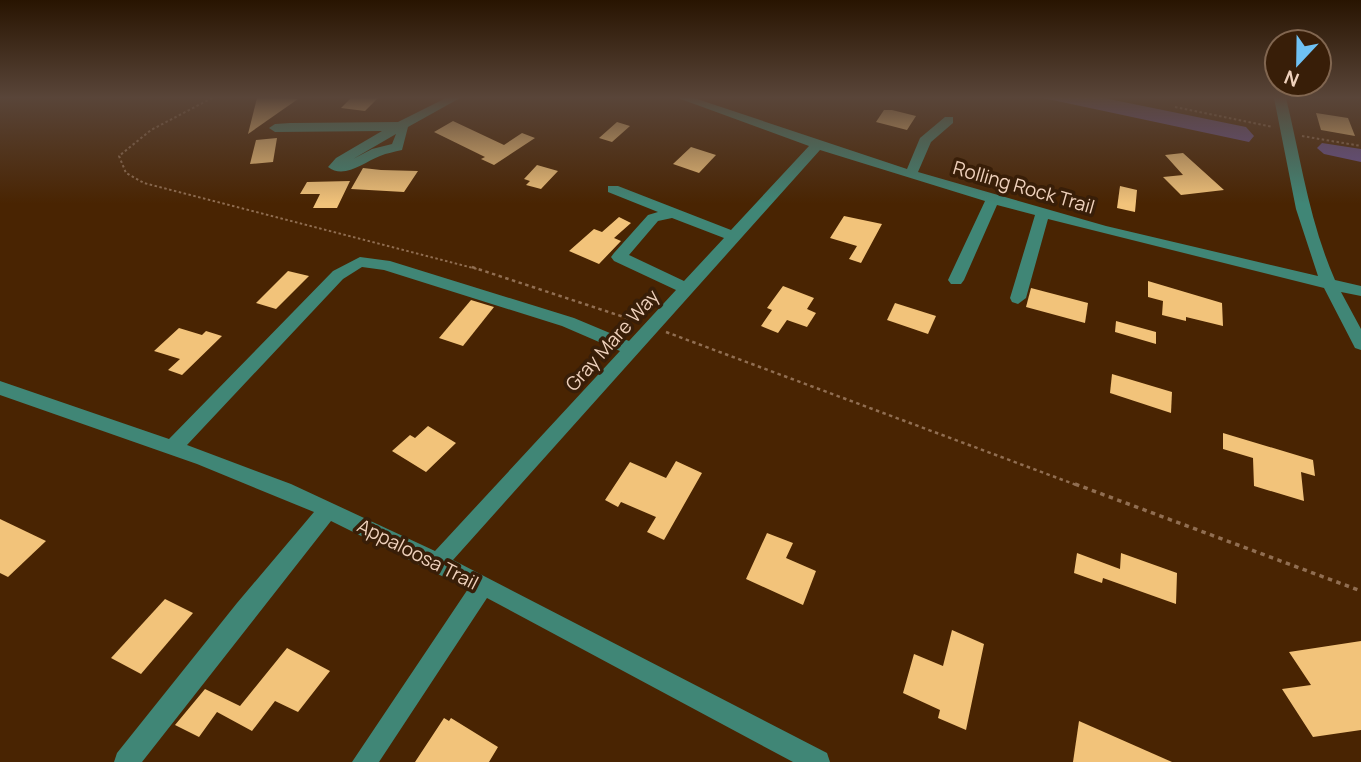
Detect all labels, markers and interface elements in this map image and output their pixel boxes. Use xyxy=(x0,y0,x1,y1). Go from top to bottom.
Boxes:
north arrow xyxy=(1263,28,1333,98)
text: N xyxy=(1280,64,1303,93)
street label: Rolling Rock Trail xyxy=(950,154,1098,220)
street label: Gray Mare Way xyxy=(559,283,665,397)
street label: Appaloosa Trail xyxy=(353,512,483,596)

